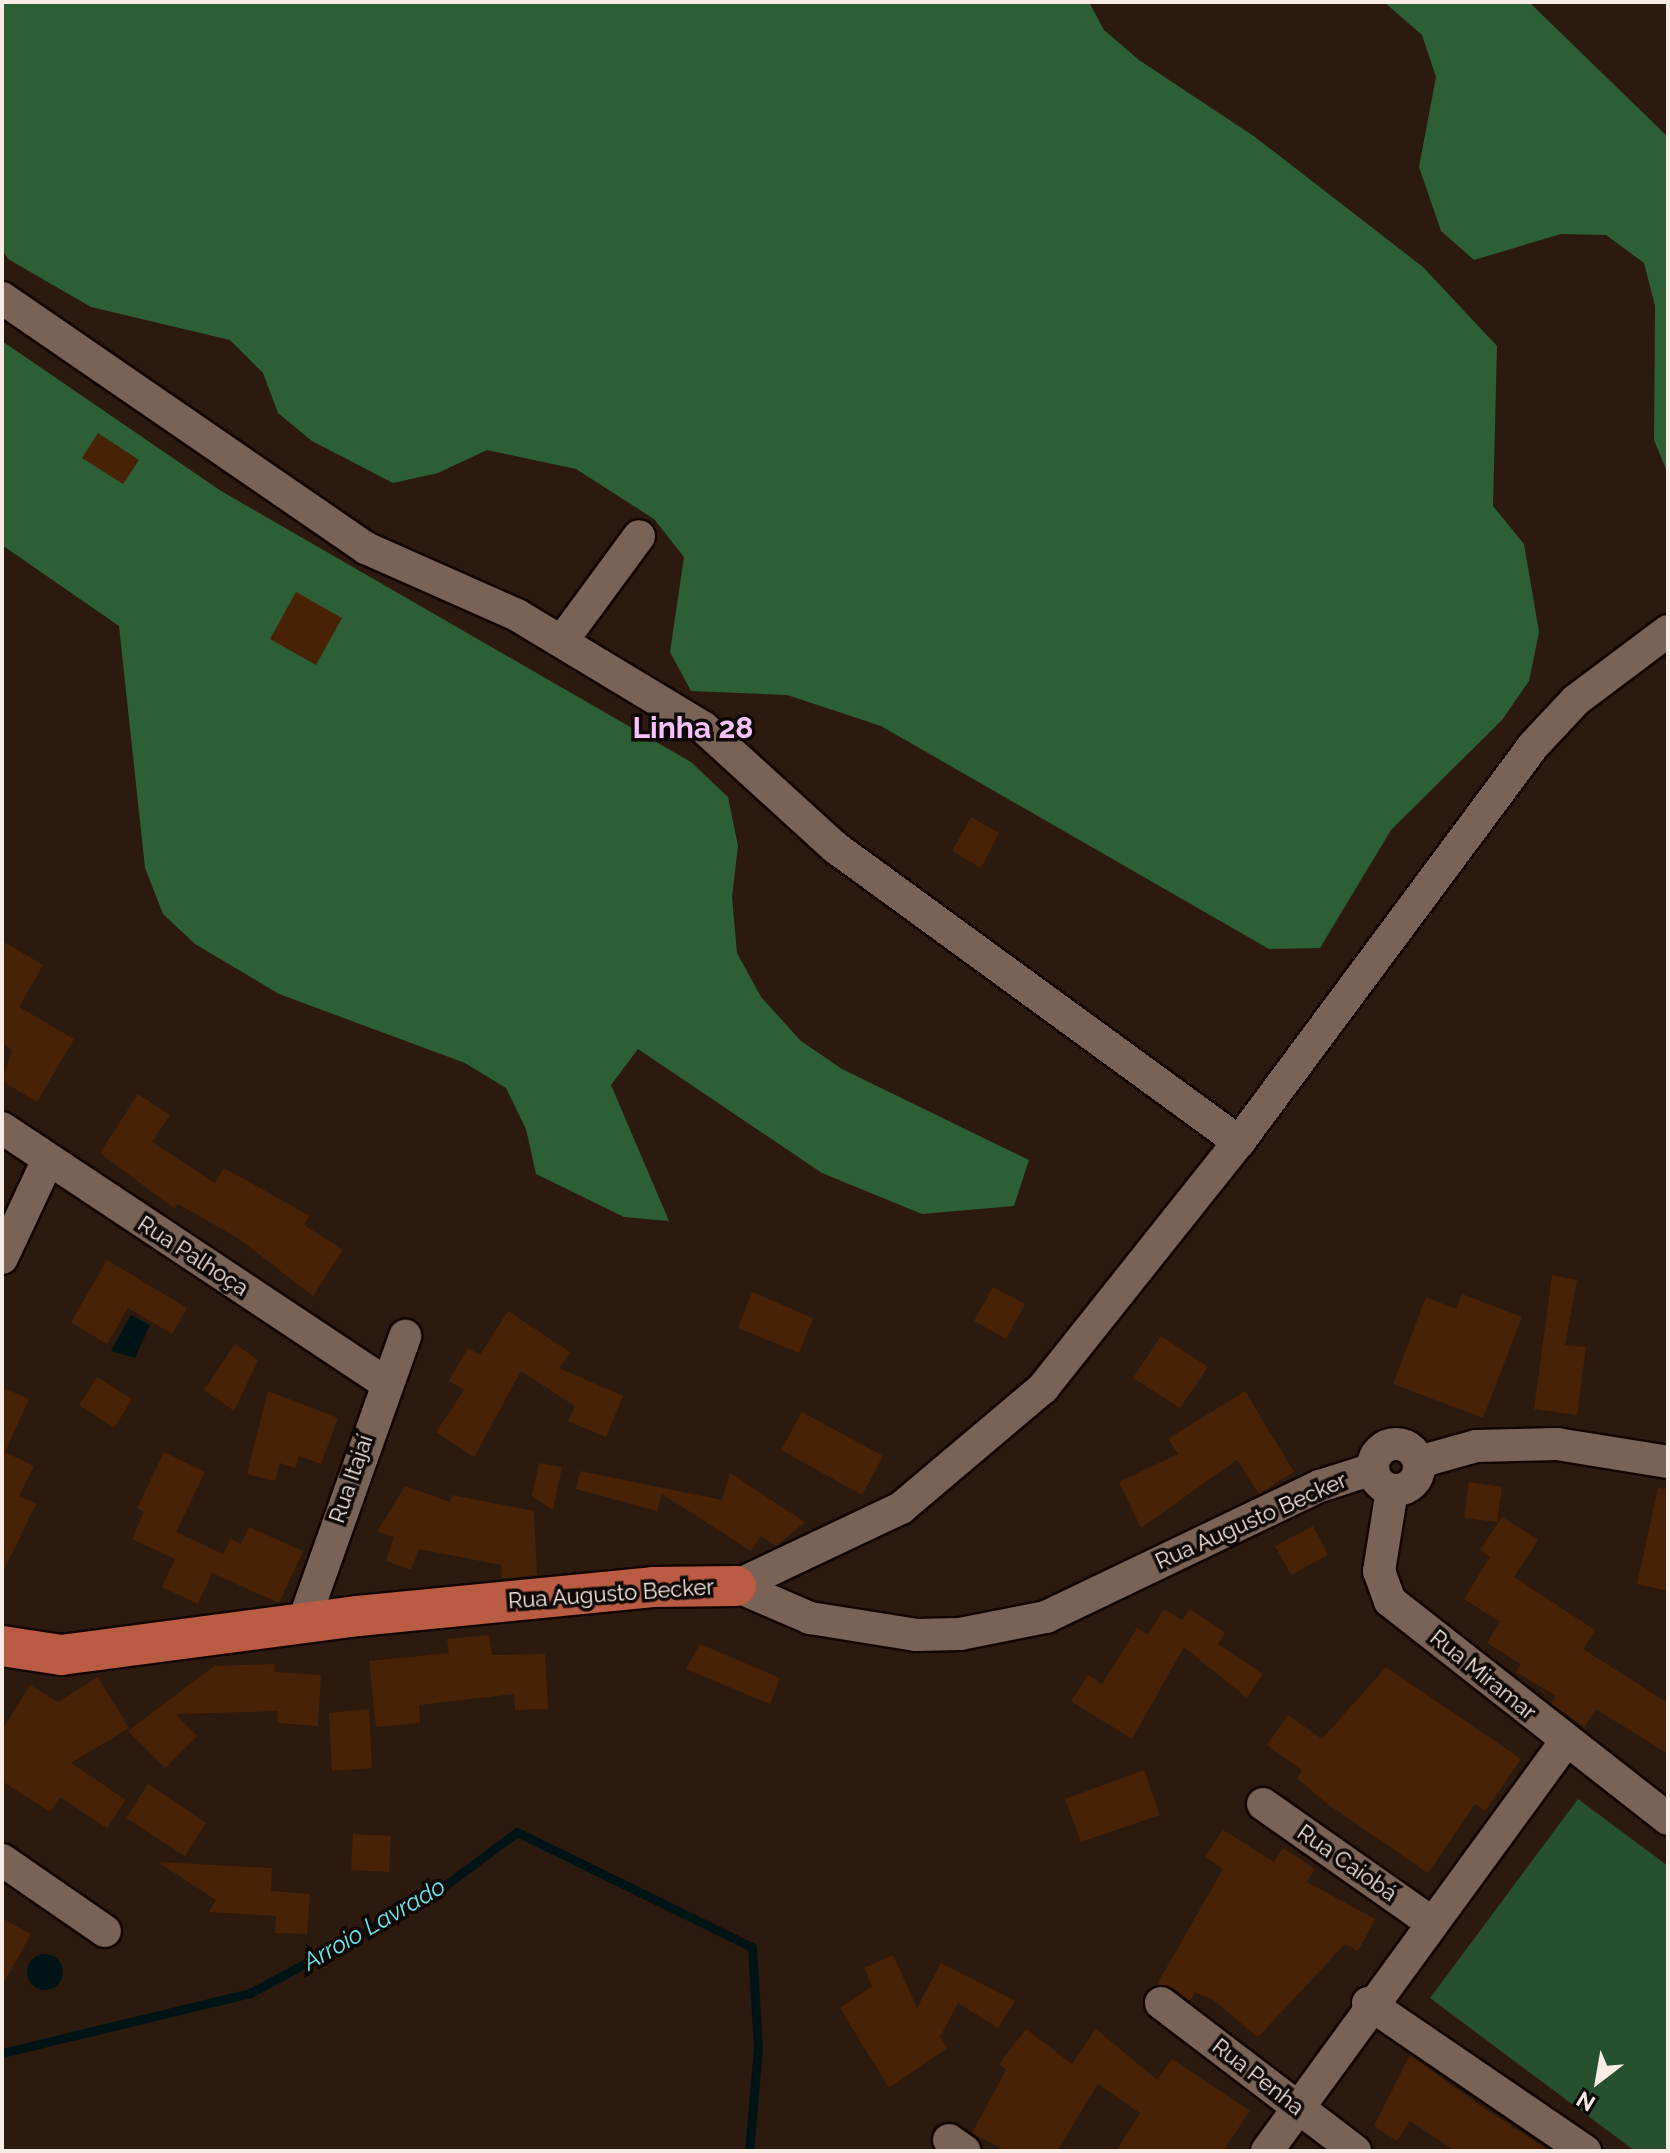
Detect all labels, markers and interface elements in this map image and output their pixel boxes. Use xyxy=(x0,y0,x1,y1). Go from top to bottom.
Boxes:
district label: Linha 28 xyxy=(633,710,753,746)
street label: Rua Palhoça xyxy=(133,1211,253,1301)
street label: Rua Itajaí xyxy=(324,1432,378,1526)
street label: Rua Augusto Becker xyxy=(1151,1467,1351,1575)
street label: Rua Augusto Becker xyxy=(507,1574,715,1614)
street label: Rua Miramar xyxy=(1425,1624,1541,1726)
street label: Rua Caiobá xyxy=(1292,1819,1402,1907)
water label: Arroio Lavrado xyxy=(298,1872,450,1976)
street label: Rua Penha xyxy=(1207,2033,1309,2121)
north arrow xyxy=(1558,2041,1638,2121)
text: N xyxy=(1572,2086,1600,2117)

